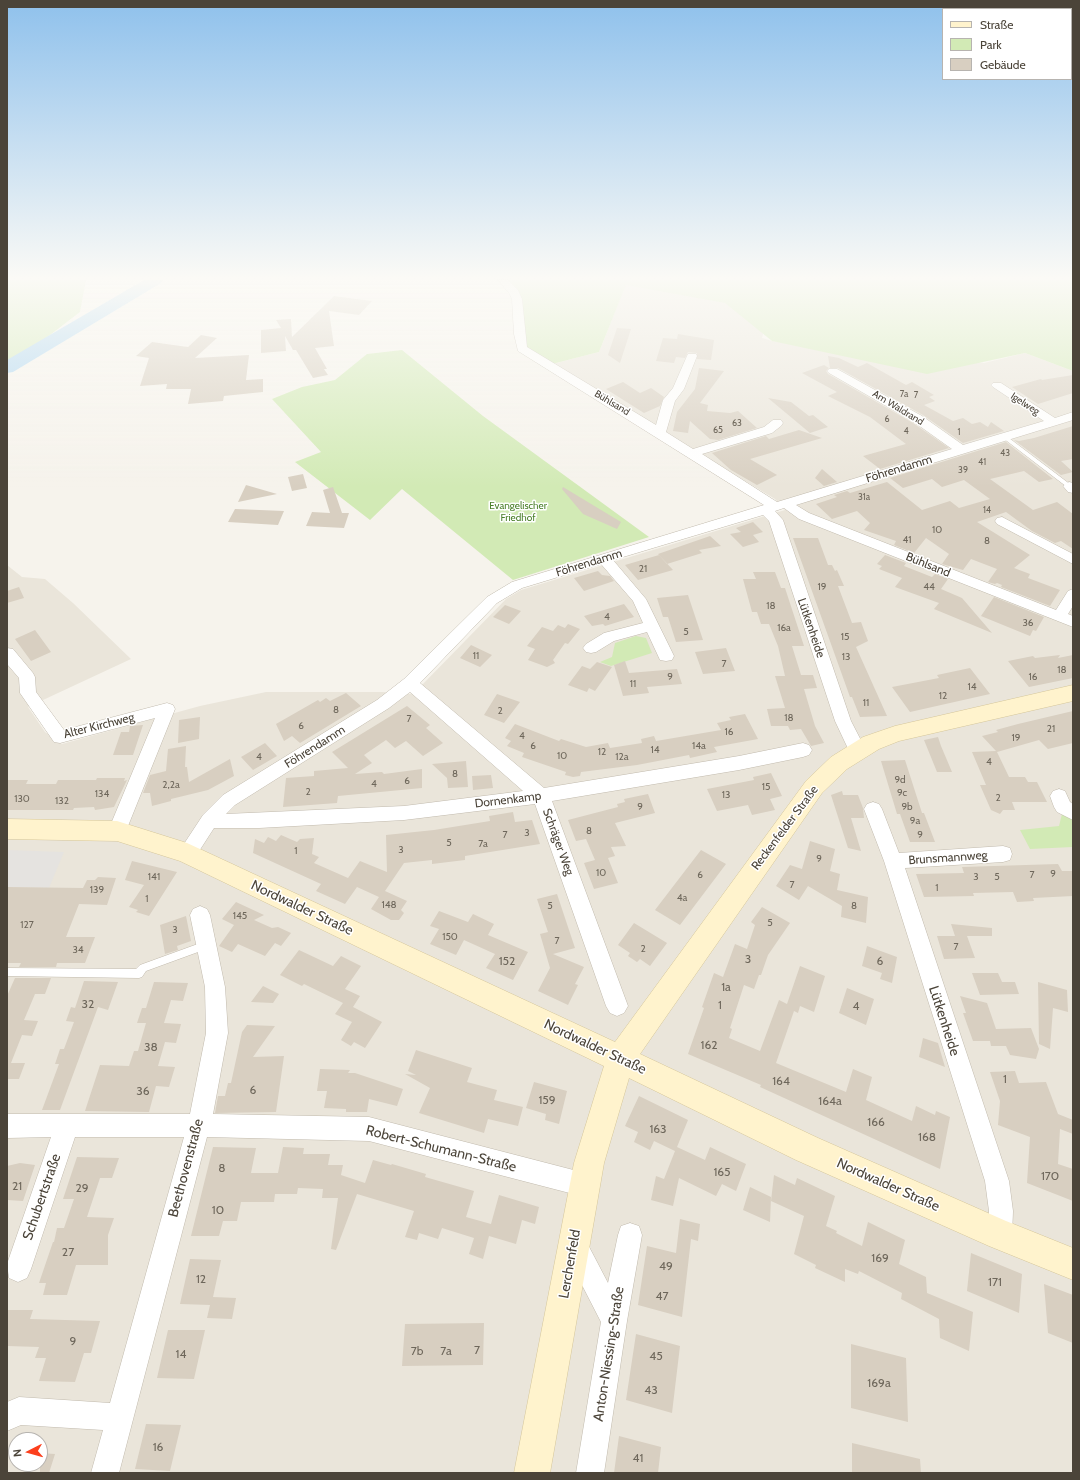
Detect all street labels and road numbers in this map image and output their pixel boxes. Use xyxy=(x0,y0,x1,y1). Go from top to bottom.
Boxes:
street label: Bühlsand xyxy=(592,388,632,418)
street label: Am Waldrand xyxy=(870,388,926,428)
street label: Igelweg xyxy=(1008,390,1042,418)
street label: Föhrendamm xyxy=(864,452,934,486)
street label: Föhrendamm xyxy=(554,546,624,580)
street label: Bühlsand xyxy=(904,550,952,580)
street label: Lütkenheide xyxy=(794,596,828,660)
street label: Alter Kirchweg xyxy=(62,710,136,742)
street label: Föhrendamm xyxy=(282,723,348,771)
street label: Reckenfelder Straße xyxy=(749,783,821,873)
street label: Dornenkamp xyxy=(474,789,542,811)
street label: Schräger Weg xyxy=(539,807,577,877)
street label: Brunsmannweg xyxy=(908,848,988,868)
street label: Nordwalder Straße xyxy=(248,877,356,939)
street label: Lütkenheide xyxy=(925,984,963,1058)
street label: Nordwalder Straße xyxy=(541,1016,649,1078)
street label: Beethovenstraße xyxy=(165,1117,207,1219)
street label: Robert-Schumann-Straße xyxy=(364,1122,518,1176)
street label: Schubertstraße xyxy=(19,1152,65,1242)
street label: Nordwalder Straße xyxy=(834,1155,942,1215)
street label: Lerchenfeld xyxy=(556,1228,584,1300)
street label: Anton-Niessing-Straße xyxy=(590,1285,628,1423)

